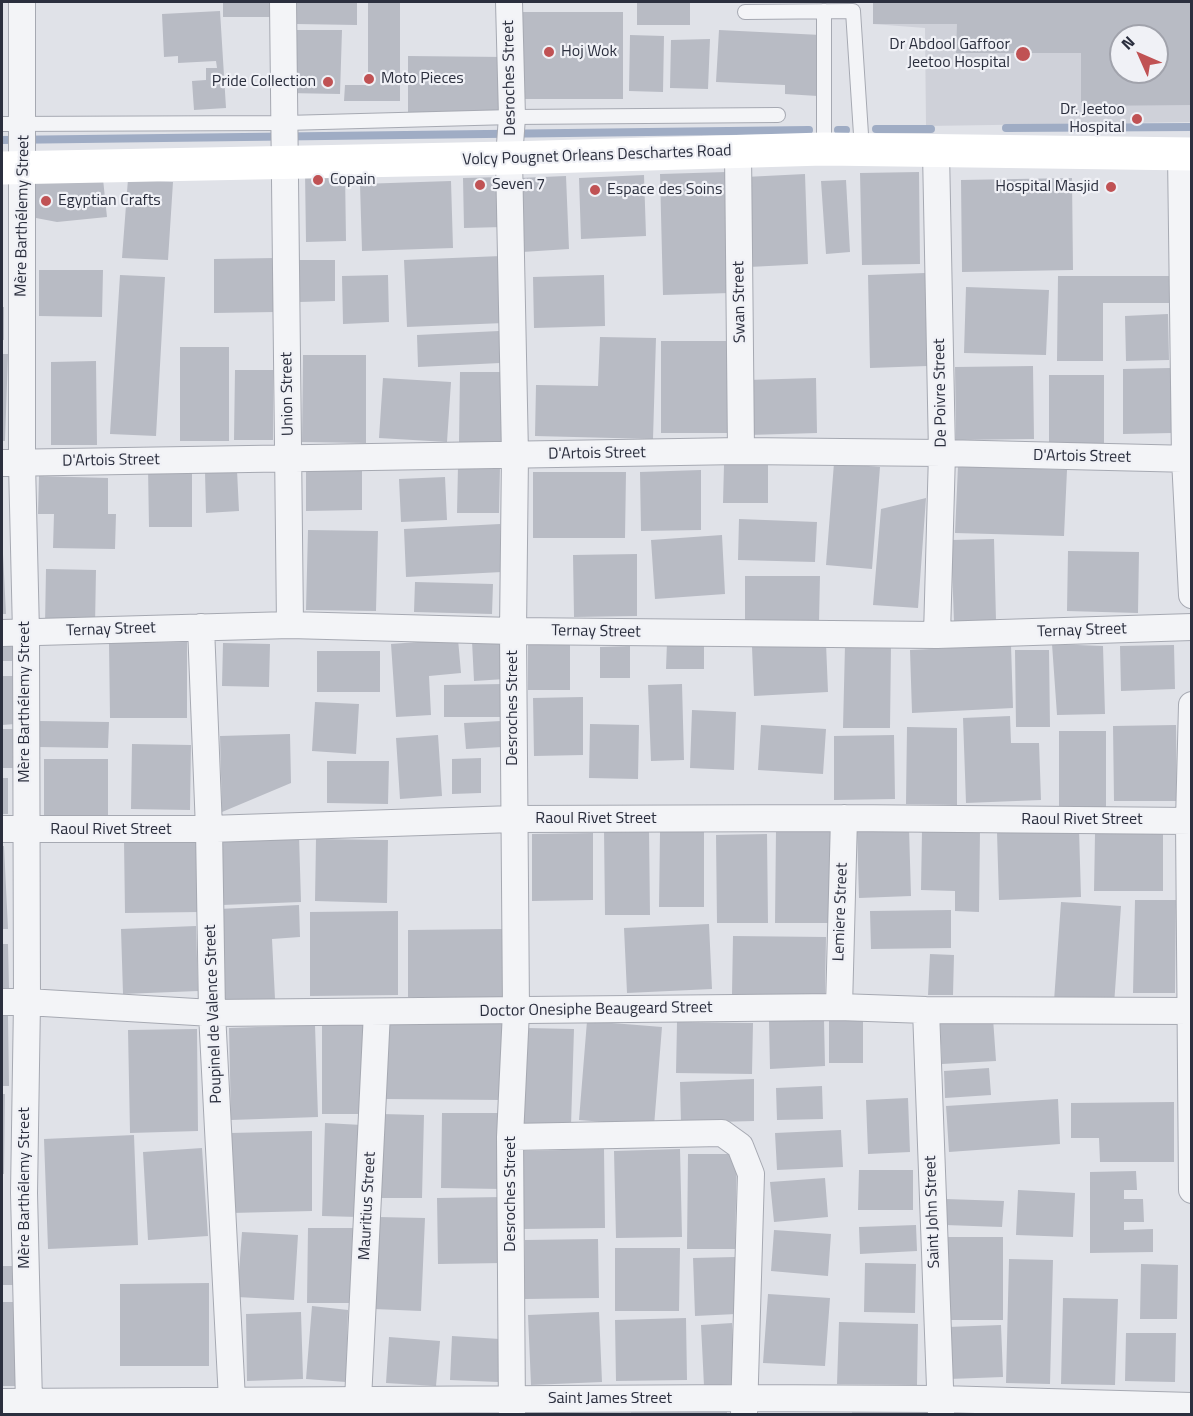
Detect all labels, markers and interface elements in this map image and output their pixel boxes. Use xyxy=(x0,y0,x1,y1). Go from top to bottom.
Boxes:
street label: Desroches Street xyxy=(499,20,521,136)
north arrow xyxy=(1109,24,1169,84)
text: N xyxy=(1115,30,1140,55)
place label: Dr Abdool Gaffoor Jeetoo Hospital xyxy=(889,35,1010,73)
place label: Hoj Wok xyxy=(561,42,617,62)
marker: Hoj Wok xyxy=(542,45,556,59)
marker: Dr Abdool Gaffoor Jeetoo Hospital xyxy=(1014,45,1032,63)
place label: Moto Pieces xyxy=(381,69,464,89)
place label: Pride Collection xyxy=(212,72,316,92)
marker: Moto Pieces xyxy=(362,72,376,86)
marker: Pride Collection xyxy=(321,75,335,89)
place label: Dr. Jeetoo Hospital xyxy=(1060,100,1125,138)
marker: Dr. Jeetoo Hospital xyxy=(1130,112,1144,126)
street label: Mère Barthélemy Street xyxy=(12,135,34,297)
street label: Volcy Pougnet Orleans Deschartes Road xyxy=(462,142,732,170)
place label: Copain xyxy=(330,170,376,190)
marker: Copain xyxy=(311,173,325,187)
place label: Seven 7 xyxy=(492,175,545,195)
place label: Hospital Masjid xyxy=(995,177,1099,197)
marker: Seven 7 xyxy=(473,178,487,192)
place label: Espace des Soins xyxy=(607,180,722,200)
marker: Hospital Masjid xyxy=(1104,180,1118,194)
marker: Espace des Soins xyxy=(588,183,602,197)
place label: Egyptian Crafts xyxy=(58,191,161,211)
marker: Egyptian Crafts xyxy=(39,194,53,208)
street label: Swan Street xyxy=(730,261,750,343)
street label: De Poivre Street xyxy=(930,338,952,448)
street label: Union Street xyxy=(278,352,298,436)
street label: D'Artois Street xyxy=(548,444,646,464)
street label: D'Artois Street xyxy=(1033,447,1131,467)
street label: D'Artois Street xyxy=(62,451,160,471)
street label: Ternay Street xyxy=(66,619,156,641)
street label: Ternay Street xyxy=(1037,620,1127,642)
street label: Mère Barthélemy Street xyxy=(15,621,35,783)
street label: Ternay Street xyxy=(551,622,641,642)
street label: Desroches Street xyxy=(503,650,523,766)
street label: Raoul Rivet Street xyxy=(535,809,657,829)
street label: Raoul Rivet Street xyxy=(1021,810,1143,830)
street label: Raoul Rivet Street xyxy=(50,820,172,840)
street label: Lemiere Street xyxy=(830,862,852,962)
street label: Poupinel de Valence Street xyxy=(201,924,227,1104)
street label: Doctor Onesiphe Beaugeard Street xyxy=(479,998,713,1022)
street label: Mère Barthélemy Street xyxy=(15,1107,35,1269)
street label: Desroches Street xyxy=(501,1136,521,1252)
street label: Mauritius Street xyxy=(356,1151,380,1261)
street label: Saint John Street xyxy=(921,1155,945,1269)
street label: Saint James Street xyxy=(548,1389,672,1409)

